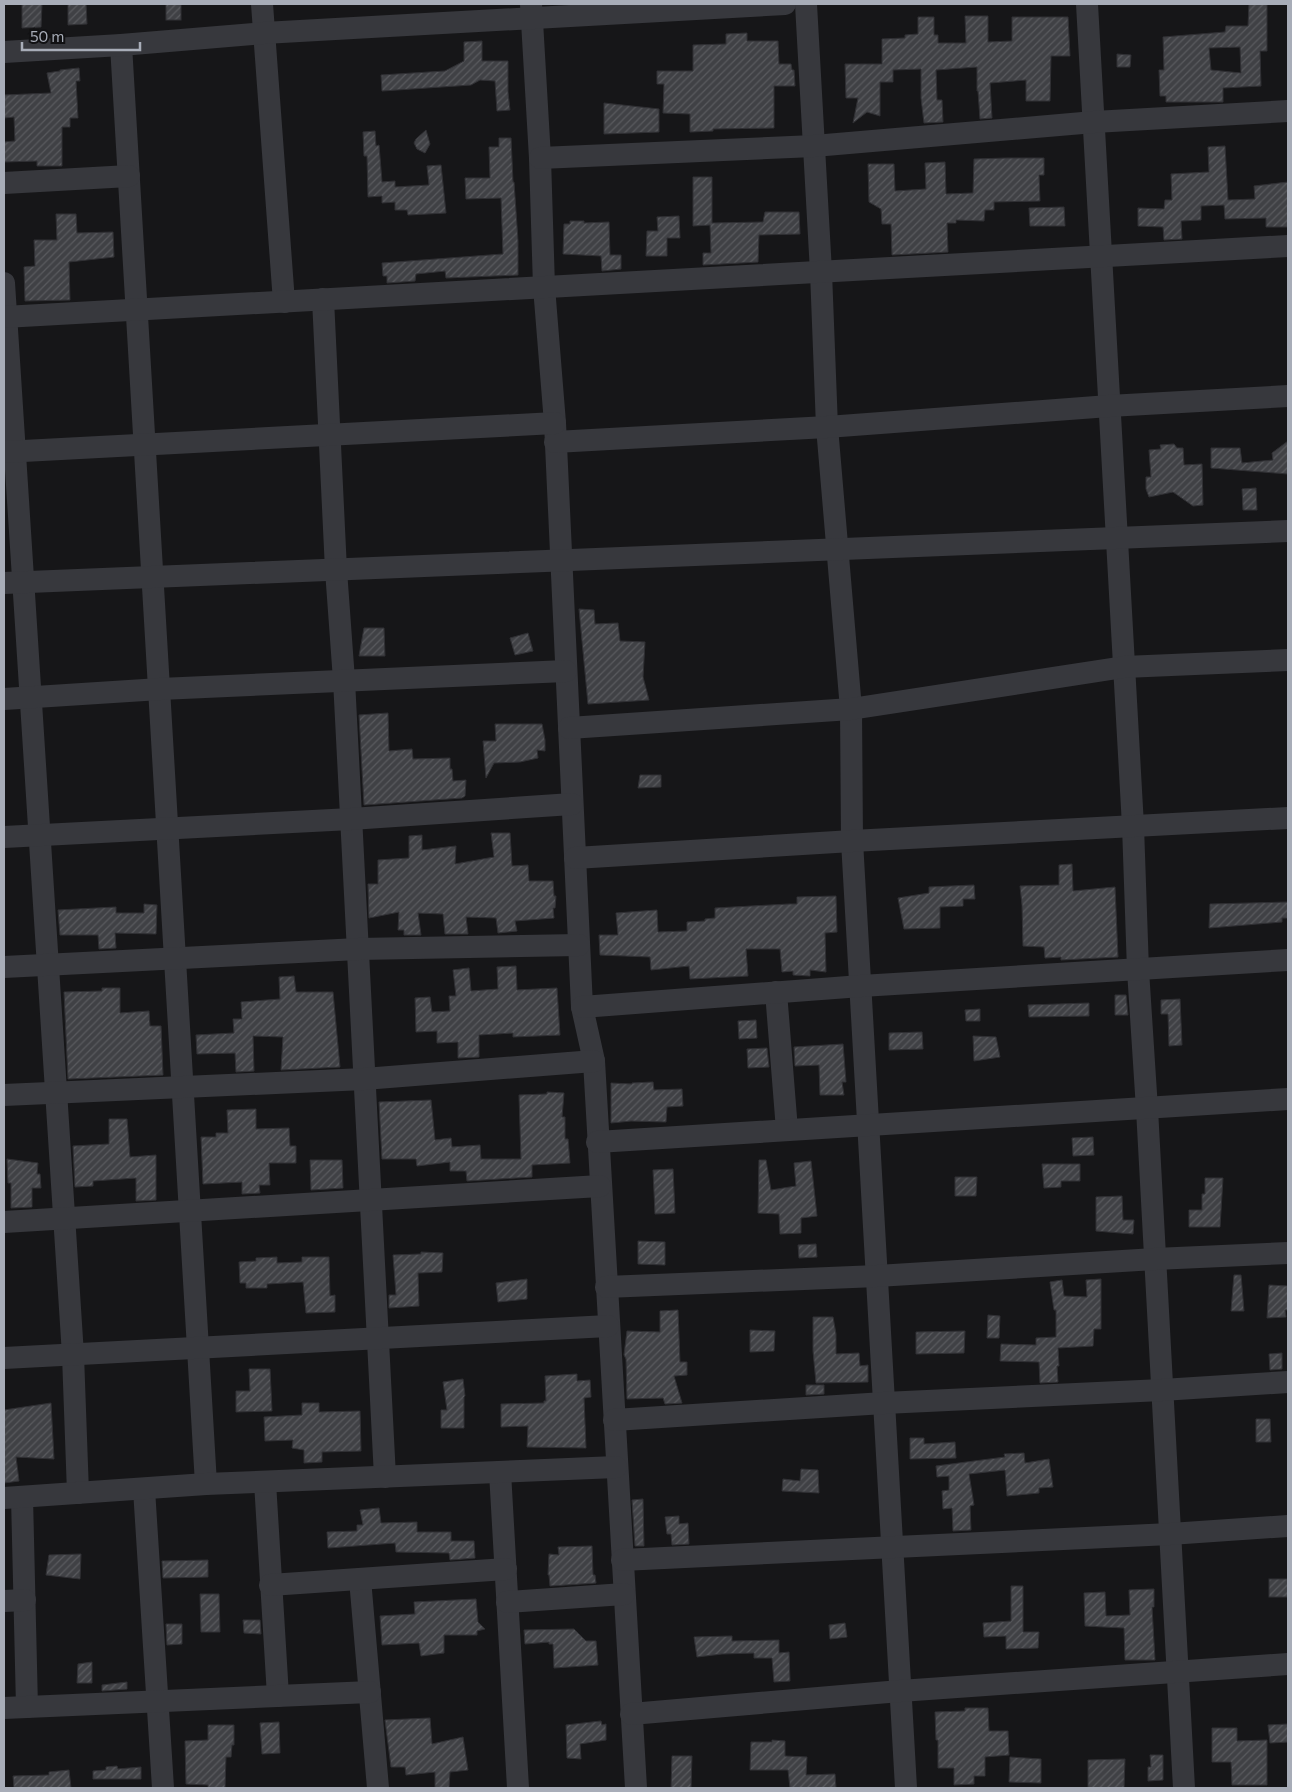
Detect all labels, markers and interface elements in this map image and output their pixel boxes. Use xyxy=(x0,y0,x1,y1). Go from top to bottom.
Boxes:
scale bar xyxy=(22,20,140,52)
text: 50 m xyxy=(30,27,64,45)

